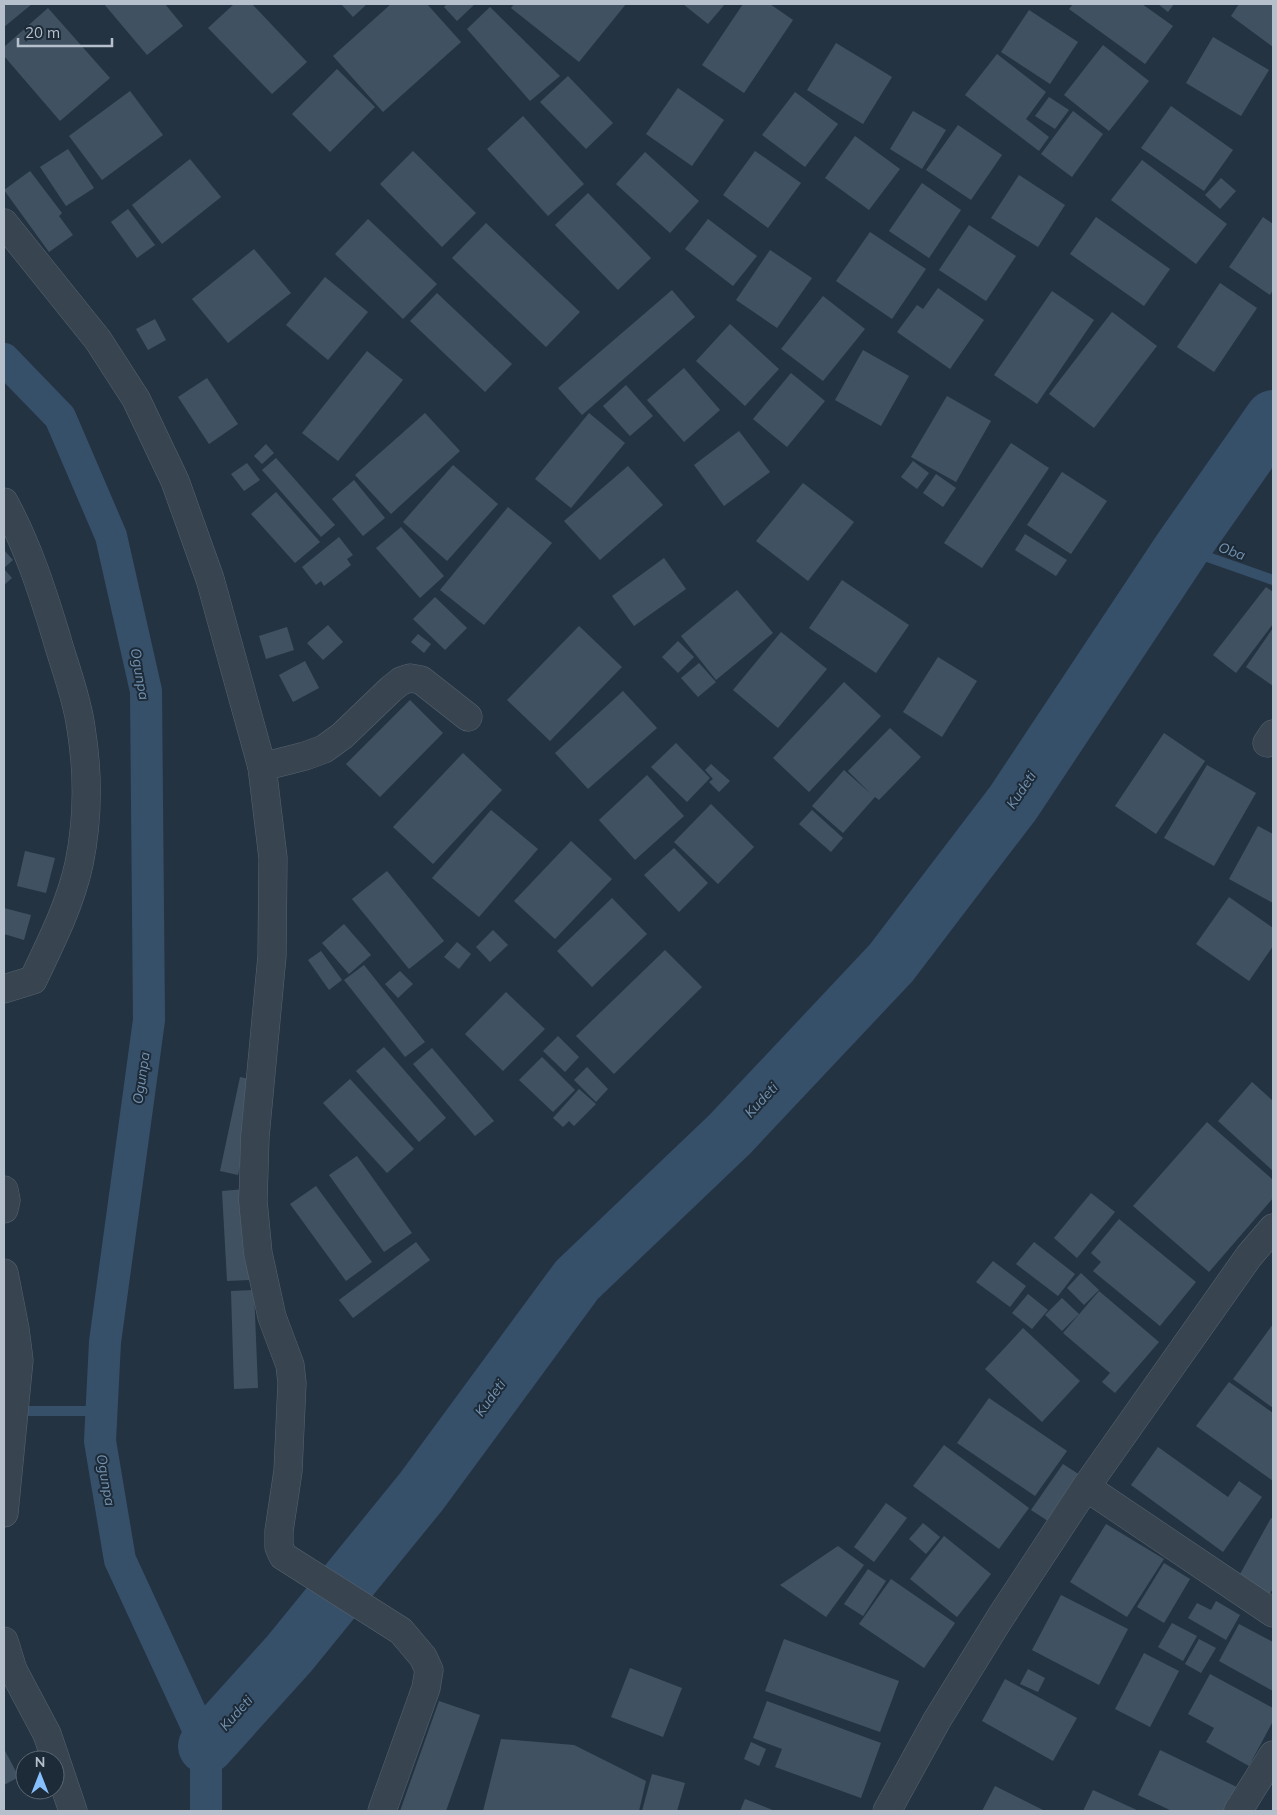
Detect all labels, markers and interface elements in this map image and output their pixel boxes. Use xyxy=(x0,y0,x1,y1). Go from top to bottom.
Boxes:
scale bar xyxy=(18,15,111,47)
text: 20 m xyxy=(25,23,60,42)
water label: Oba xyxy=(1216,538,1248,564)
water label: Ogunpa xyxy=(127,647,153,701)
water label: Kudeti xyxy=(1002,767,1040,812)
water label: Ogunpa xyxy=(128,1051,154,1105)
water label: Kudeti xyxy=(740,1078,782,1121)
water label: Kudeti xyxy=(471,1376,510,1420)
water label: Ogunpa xyxy=(93,1453,119,1507)
water label: Kudeti xyxy=(216,1691,257,1734)
north arrow xyxy=(15,1750,65,1800)
text: N xyxy=(35,1753,45,1771)

